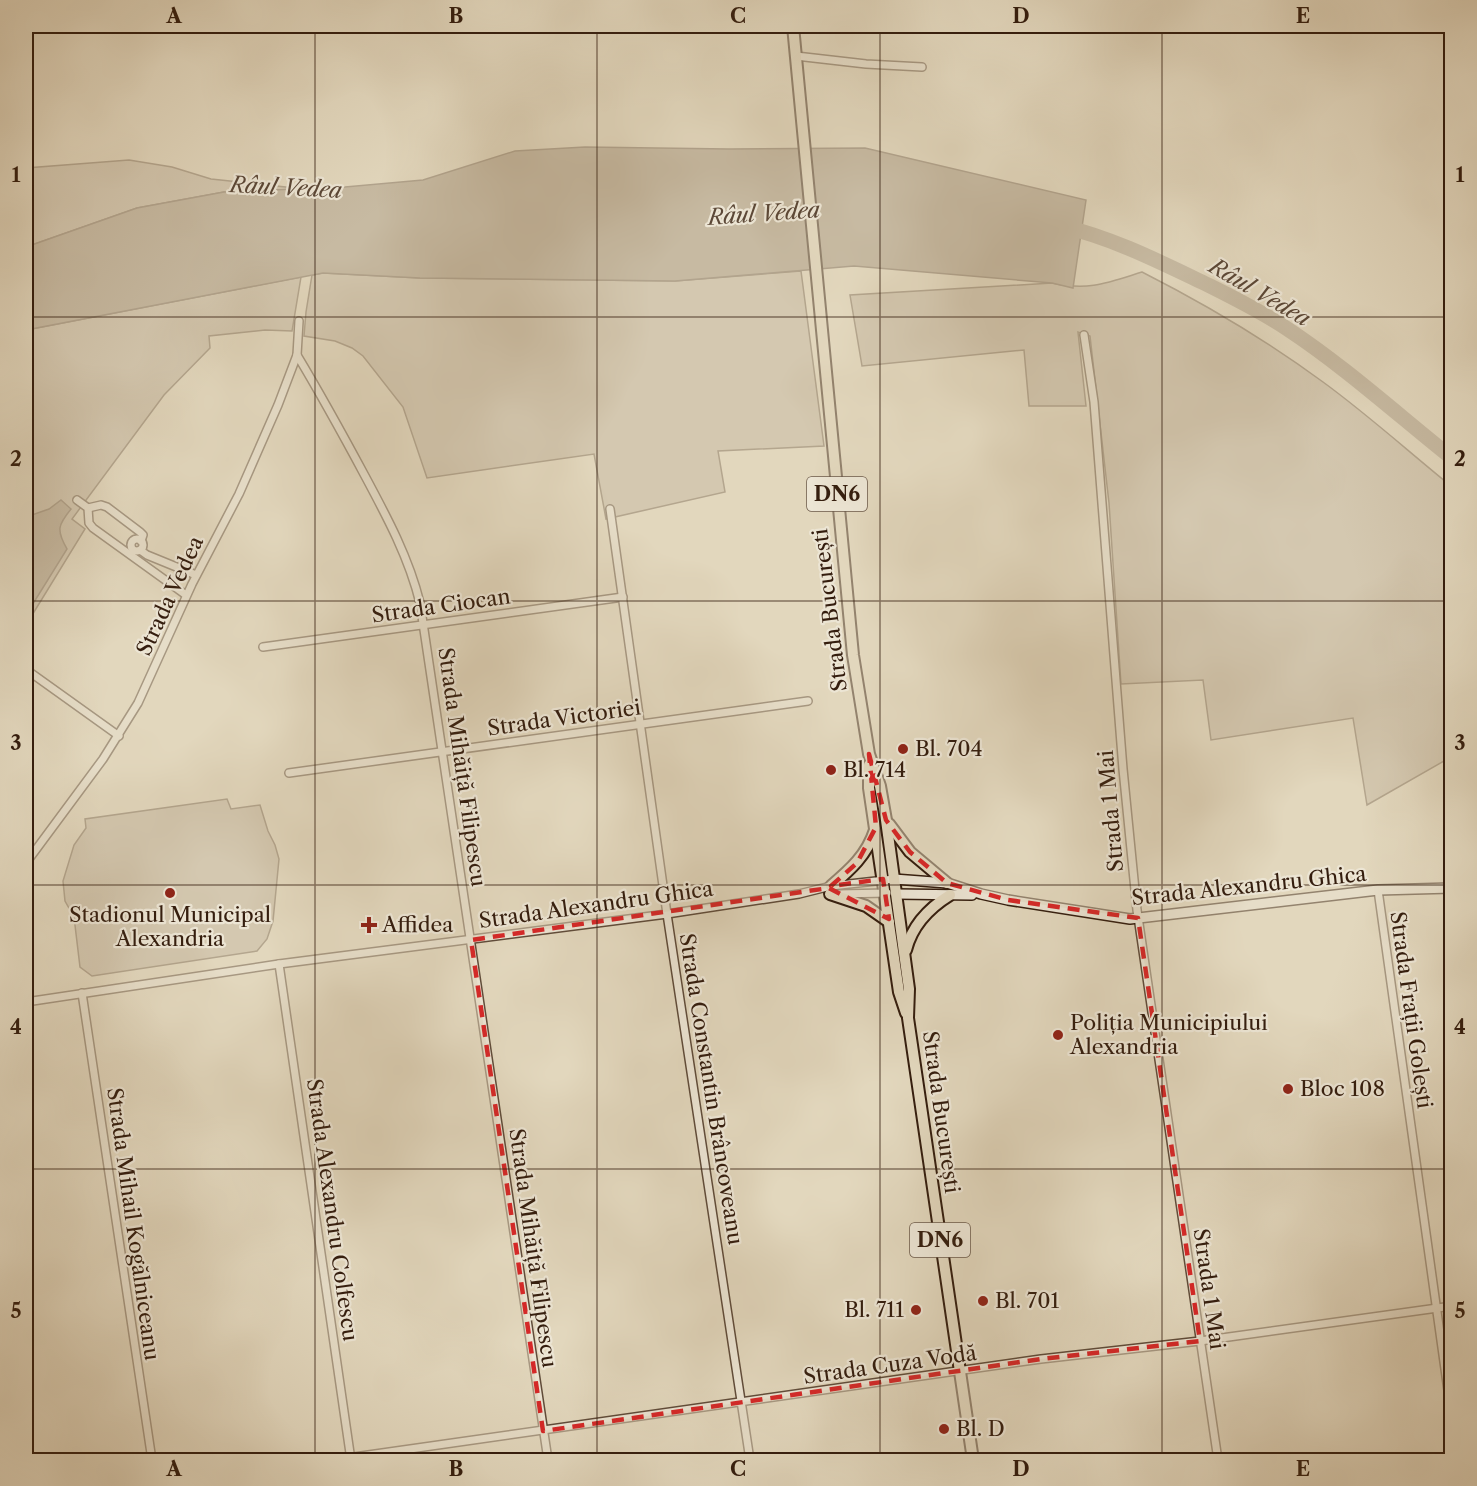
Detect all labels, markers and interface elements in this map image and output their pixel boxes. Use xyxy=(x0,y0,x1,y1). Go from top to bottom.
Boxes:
text: A xyxy=(165,4,182,28)
text: B xyxy=(449,4,464,28)
text: C xyxy=(730,4,746,28)
text: D xyxy=(1012,4,1030,28)
text: E xyxy=(1296,4,1310,28)
text: 1 xyxy=(12,163,21,187)
text: 1 xyxy=(1456,163,1465,187)
water label: Râul Vedea xyxy=(227,171,343,204)
water label: Râul Vedea xyxy=(705,196,821,231)
water label: Râul Vedea xyxy=(1203,252,1315,332)
text: 2 xyxy=(10,447,22,471)
text: 2 xyxy=(1454,447,1466,471)
road number: DN6 xyxy=(807,477,867,511)
street label: Strada București xyxy=(807,527,852,693)
street label: Strada Vedea xyxy=(131,531,209,659)
street label: Strada Ciocan xyxy=(370,583,512,628)
street label: Strada Mihăiță Filipescu xyxy=(433,646,492,888)
street label: Strada Victoriei xyxy=(486,694,642,741)
text: 3 xyxy=(10,731,22,755)
text: 3 xyxy=(1454,731,1466,755)
place label: Bl. 704 xyxy=(915,736,983,761)
marker: Bl. 704 xyxy=(896,742,910,756)
street label: Strada 1 Mai xyxy=(1093,749,1128,873)
place label: Bl. 714 xyxy=(843,757,906,782)
marker: Bl. 714 xyxy=(824,763,838,777)
street label: Strada Alexandru Ghica xyxy=(1130,861,1369,910)
street label: Strada Alexandru Ghica xyxy=(477,876,715,933)
marker: Stadionul Municipal Alexandria xyxy=(163,886,177,900)
place label: Stadionul Municipal Alexandria xyxy=(69,902,271,951)
street label: Strada Frații Golești xyxy=(1385,910,1438,1110)
place label: Affidea xyxy=(381,912,454,937)
marker: Affidea xyxy=(360,916,378,934)
street label: Strada Constantin Brâncoveanu xyxy=(675,931,748,1247)
place label: Poliția Municipiului Alexandria xyxy=(1069,1010,1268,1059)
text: 4 xyxy=(10,1015,22,1039)
text: 4 xyxy=(1454,1015,1466,1039)
marker: Poliția Municipiului Alexandria xyxy=(1051,1028,1065,1042)
street label: Strada București xyxy=(918,1029,965,1195)
place label: Bloc 108 xyxy=(1300,1076,1385,1101)
street label: Strada Alexandru Colfescu xyxy=(302,1077,363,1343)
marker: Bloc 108 xyxy=(1281,1082,1295,1096)
street label: Strada Mihail Kogălniceanu xyxy=(102,1086,165,1362)
street label: Strada Mihăiță Filipescu xyxy=(504,1127,563,1369)
road number: DN6 xyxy=(910,1223,970,1257)
street label: Strada 1 Mai xyxy=(1189,1227,1230,1351)
place label: Bl. 701 xyxy=(995,1288,1060,1313)
marker: Bl. 701 xyxy=(976,1294,990,1308)
place label: Bl. 711 xyxy=(844,1297,904,1322)
text: 5 xyxy=(10,1299,22,1323)
text: 5 xyxy=(1454,1299,1466,1323)
marker: Bl. 711 xyxy=(909,1303,923,1317)
street label: Strada Cuza Vodă xyxy=(802,1340,979,1389)
place label: Bl. D xyxy=(956,1416,1005,1441)
marker: Bl. D xyxy=(937,1422,951,1436)
text: A xyxy=(165,1457,182,1481)
text: B xyxy=(449,1457,464,1481)
text: C xyxy=(730,1457,746,1481)
text: D xyxy=(1012,1457,1030,1481)
text: E xyxy=(1296,1457,1310,1481)

